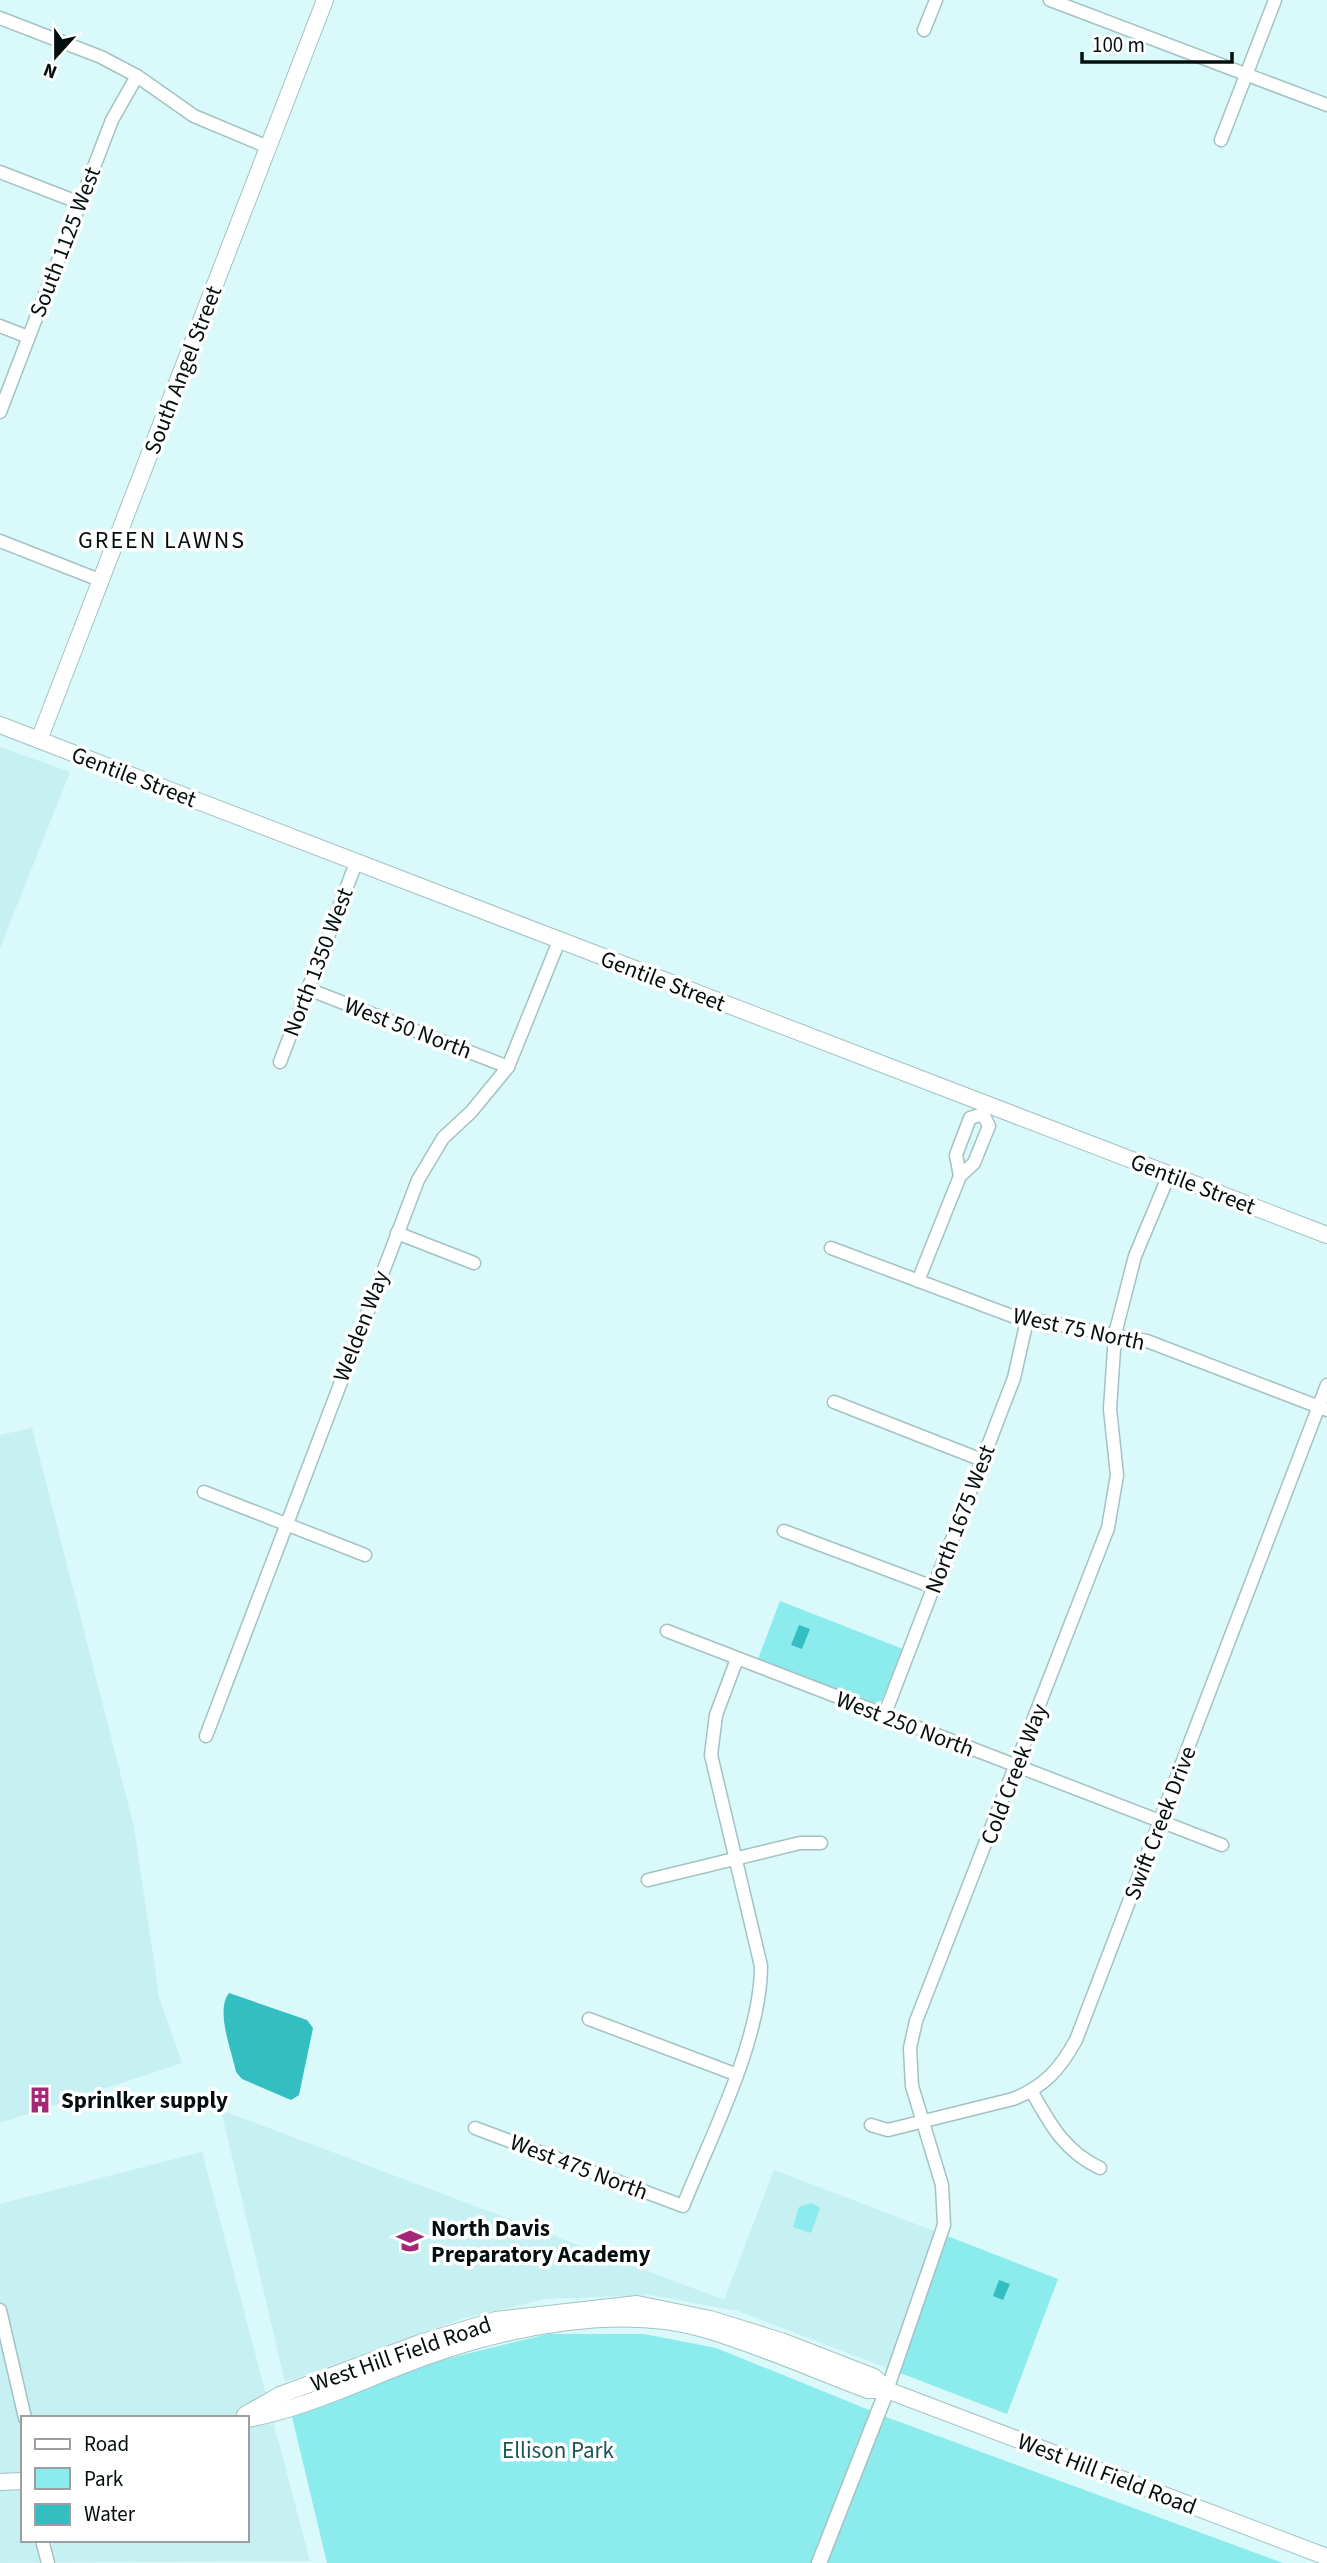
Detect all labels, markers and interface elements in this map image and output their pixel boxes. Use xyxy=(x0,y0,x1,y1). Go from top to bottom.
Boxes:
north arrow xyxy=(21,21,91,91)
scale bar xyxy=(1082,21,1232,65)
text: 100 m xyxy=(1092,30,1145,60)
text: N xyxy=(40,56,61,85)
street label: South 1125 West xyxy=(21,162,109,322)
street label: South Angel Street xyxy=(136,281,230,459)
district label: GREEN LAWNS xyxy=(78,523,246,558)
street label: Gentile Street xyxy=(67,738,201,816)
street label: North 1350 West xyxy=(274,883,362,1041)
street label: Gentile Street xyxy=(596,942,730,1020)
street label: West 50 North xyxy=(339,989,477,1067)
street label: Gentile Street xyxy=(1126,1145,1260,1223)
street label: Welden Way xyxy=(325,1265,397,1386)
street label: West 75 North xyxy=(1010,1299,1148,1359)
street label: North 1675 West xyxy=(916,1440,1004,1598)
street label: West 250 North xyxy=(831,1683,979,1765)
street label: Cold Creek Way xyxy=(972,1699,1056,1849)
street label: Swift Creek Drive xyxy=(1116,1741,1204,1905)
place label: Sprinlker supply xyxy=(61,2084,228,2117)
building icon: Sprinlker supply xyxy=(25,2085,55,2115)
street label: West 475 North xyxy=(505,2126,653,2208)
place label: North Davis Preparatory Academy xyxy=(431,2212,650,2271)
school or university icon: North Davis Preparatory Academy xyxy=(395,2226,425,2256)
street label: West Hill Field Road xyxy=(306,2308,496,2400)
legend xyxy=(21,2416,248,2542)
street label: West Hill Field Road xyxy=(1013,2425,1201,2523)
text: Road xyxy=(84,2429,129,2459)
park label: Ellison Park xyxy=(502,2434,615,2467)
text: Park xyxy=(84,2464,124,2494)
text: Water xyxy=(84,2499,136,2529)

